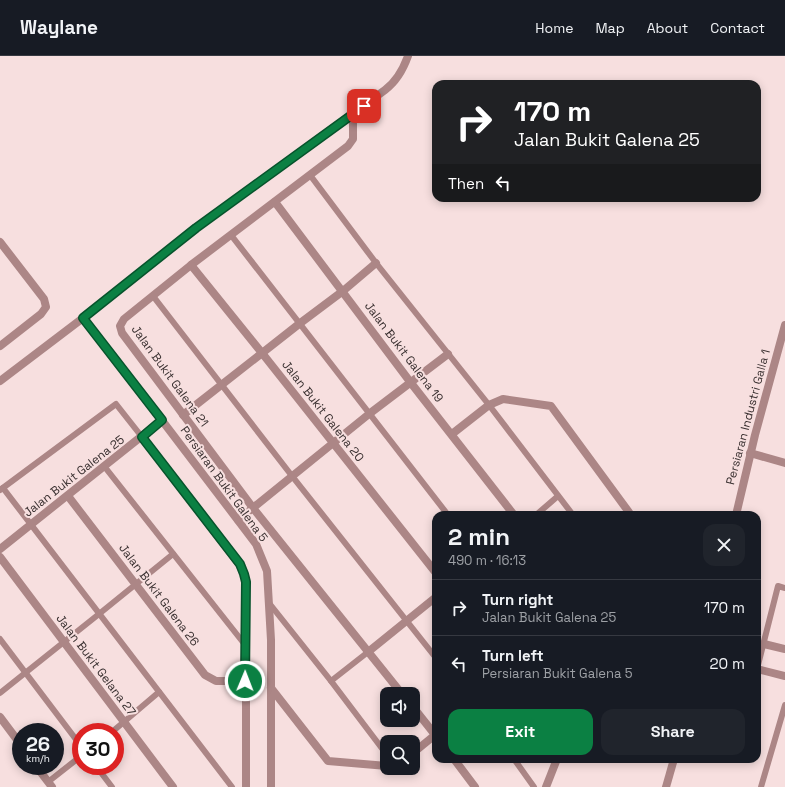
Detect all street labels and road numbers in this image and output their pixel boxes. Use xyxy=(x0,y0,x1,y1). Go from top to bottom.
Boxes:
street label: Jalan Bukit Galena 19 xyxy=(361,299,447,405)
street label: Jalan Bukit Galena 21 xyxy=(128,322,212,430)
street label: Persiaran Industri Galla 1 xyxy=(722,347,774,487)
street label: Jalan Bukit Galena 20 xyxy=(278,357,368,465)
street label: Persiaran Bukit Galena 5 xyxy=(177,423,271,545)
street label: Jalan Bukit Galena 25 xyxy=(20,432,128,520)
street label: Jalan Bukit Galena 26 xyxy=(115,541,203,649)
street label: Jalan Bukit Gelana 27 xyxy=(52,611,140,719)

